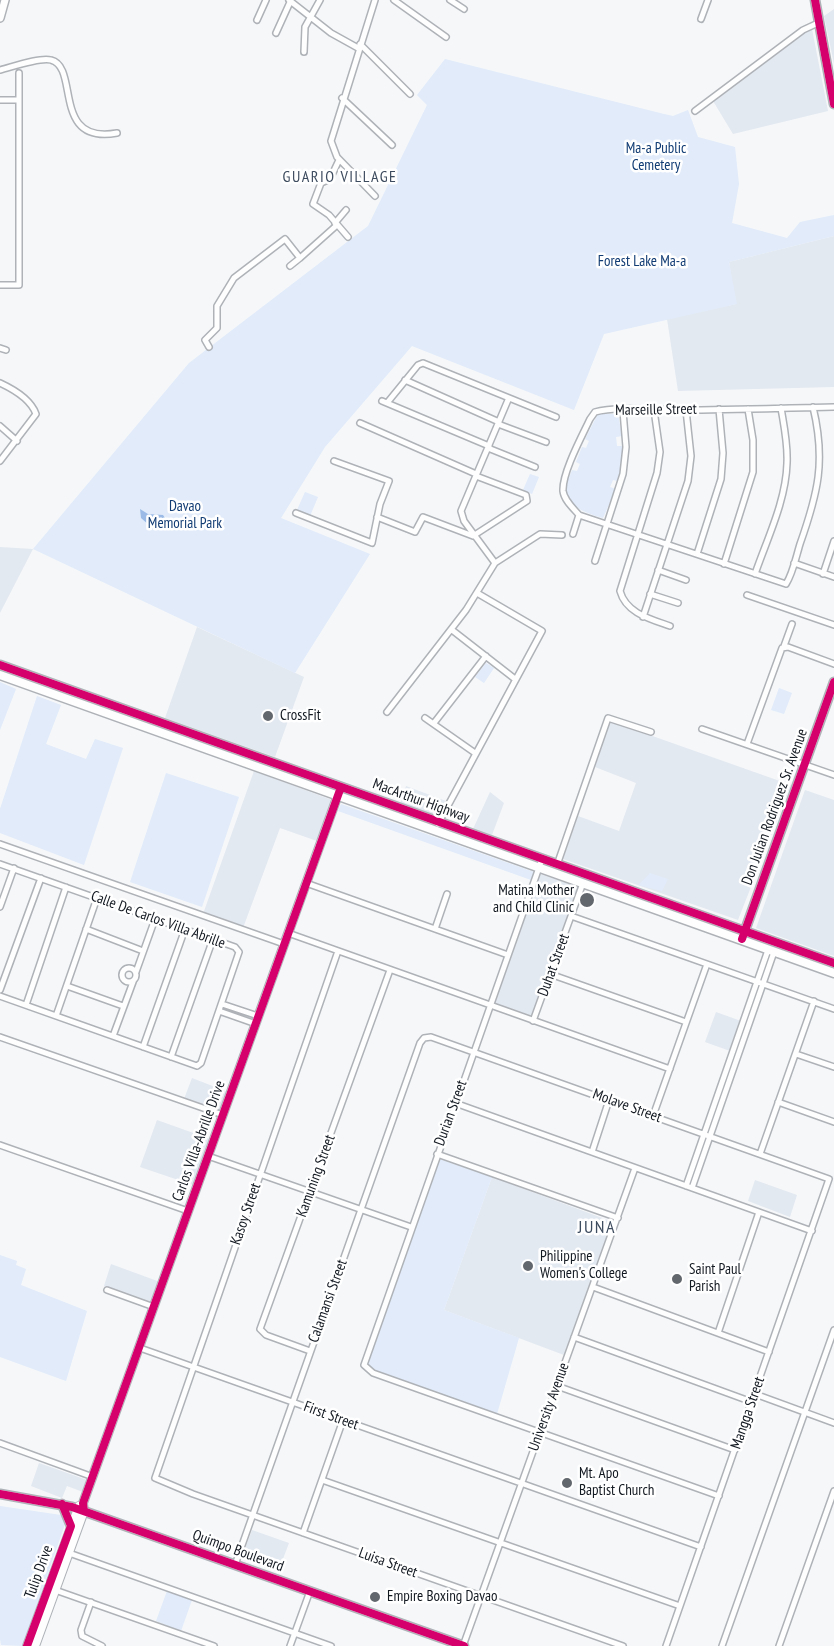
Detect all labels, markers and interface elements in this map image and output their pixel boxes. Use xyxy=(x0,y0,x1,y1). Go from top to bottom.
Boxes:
park label: Ma-a Public Cemetery xyxy=(626,140,686,175)
district label: GUARIO VILLAGE xyxy=(283,167,397,187)
park label: Forest Lake Ma-a xyxy=(598,253,686,271)
street label: Marseille Street xyxy=(615,400,697,420)
park label: Davao Memorial Park xyxy=(148,498,222,533)
place label: CrossFit xyxy=(280,707,321,725)
marker: CrossFit xyxy=(261,709,275,723)
street label: Don Julian Rodriguez Sr. Avenue xyxy=(738,726,812,888)
street label: MacArthur Highway xyxy=(370,775,472,827)
place label: Matina Mother and Child Clinic xyxy=(493,882,574,917)
street label: Calle De Carlos Villa Abrille xyxy=(88,887,228,953)
marker: Matina Mother and Child Clinic xyxy=(578,891,596,909)
street label: Duhat Street xyxy=(534,931,574,999)
street label: Carlos Villa-Abrille Drive xyxy=(169,1078,229,1204)
street label: Durian Street xyxy=(431,1078,471,1148)
street label: Molave Street xyxy=(590,1085,664,1127)
street label: Kamuning Street xyxy=(293,1132,339,1220)
street label: Kasoy Street xyxy=(227,1181,265,1247)
district label: JUNA xyxy=(578,1217,616,1239)
place label: Philippine Women's College xyxy=(540,1248,627,1283)
street label: Calamansi Street xyxy=(305,1257,351,1345)
marker: Philippine Women's College xyxy=(521,1259,535,1273)
place label: Saint Paul Parish xyxy=(689,1261,741,1296)
marker: Saint Paul Parish xyxy=(670,1272,684,1286)
street label: University Avenue xyxy=(525,1360,573,1454)
street label: Mangga Street xyxy=(727,1374,769,1452)
street label: First Street xyxy=(301,1398,361,1434)
place label: Mt. Apo Baptist Church xyxy=(579,1465,654,1500)
marker: Mt. Apo Baptist Church xyxy=(560,1476,574,1490)
street label: Quimpo Boulevard xyxy=(190,1526,286,1576)
street label: Tulip Drive xyxy=(21,1543,57,1601)
street label: Luisa Street xyxy=(356,1544,420,1582)
place label: Empire Boxing Davao xyxy=(387,1588,498,1606)
marker: Empire Boxing Davao xyxy=(368,1590,382,1604)

